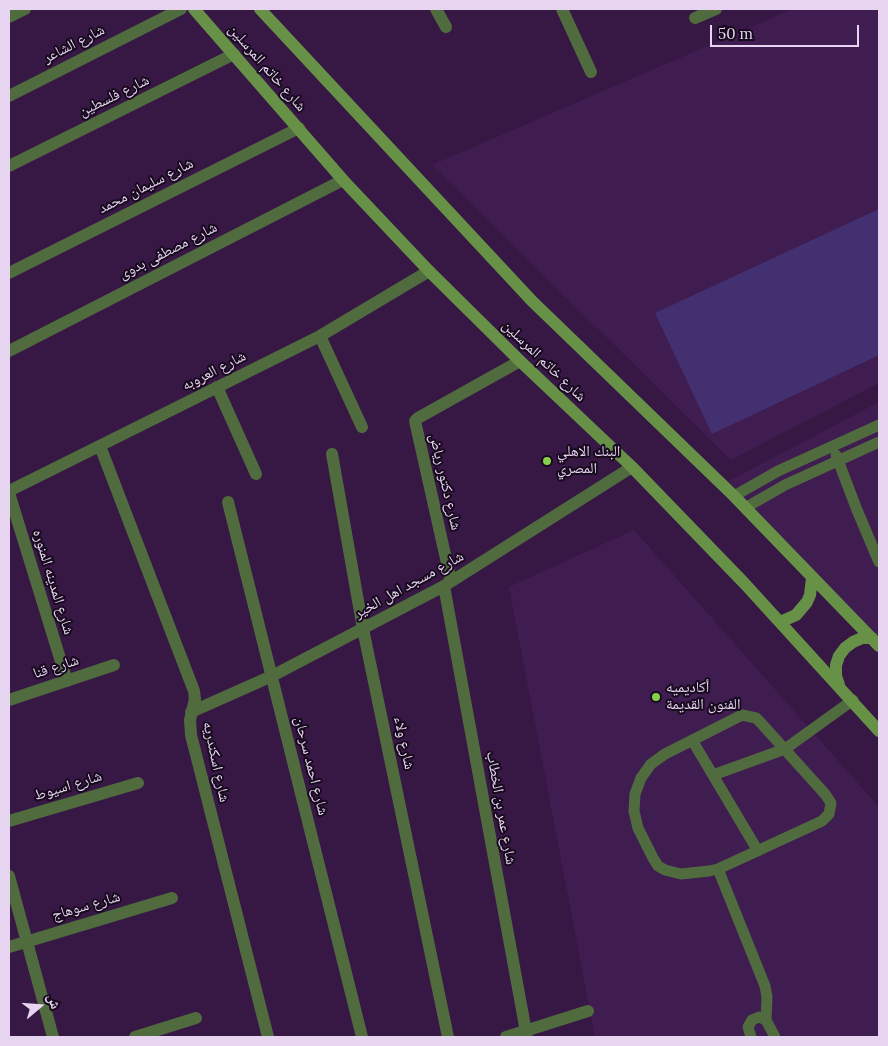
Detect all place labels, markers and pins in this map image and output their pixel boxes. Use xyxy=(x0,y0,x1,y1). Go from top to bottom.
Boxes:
place label: البنك الاهلي المصري xyxy=(557,443,620,478)
marker: البنك الاهلي المصري xyxy=(541,455,553,467)
place label: أكاديميه الفنون القديمة xyxy=(666,679,740,714)
marker: أكاديميه الفنون القديمة xyxy=(650,691,662,703)

